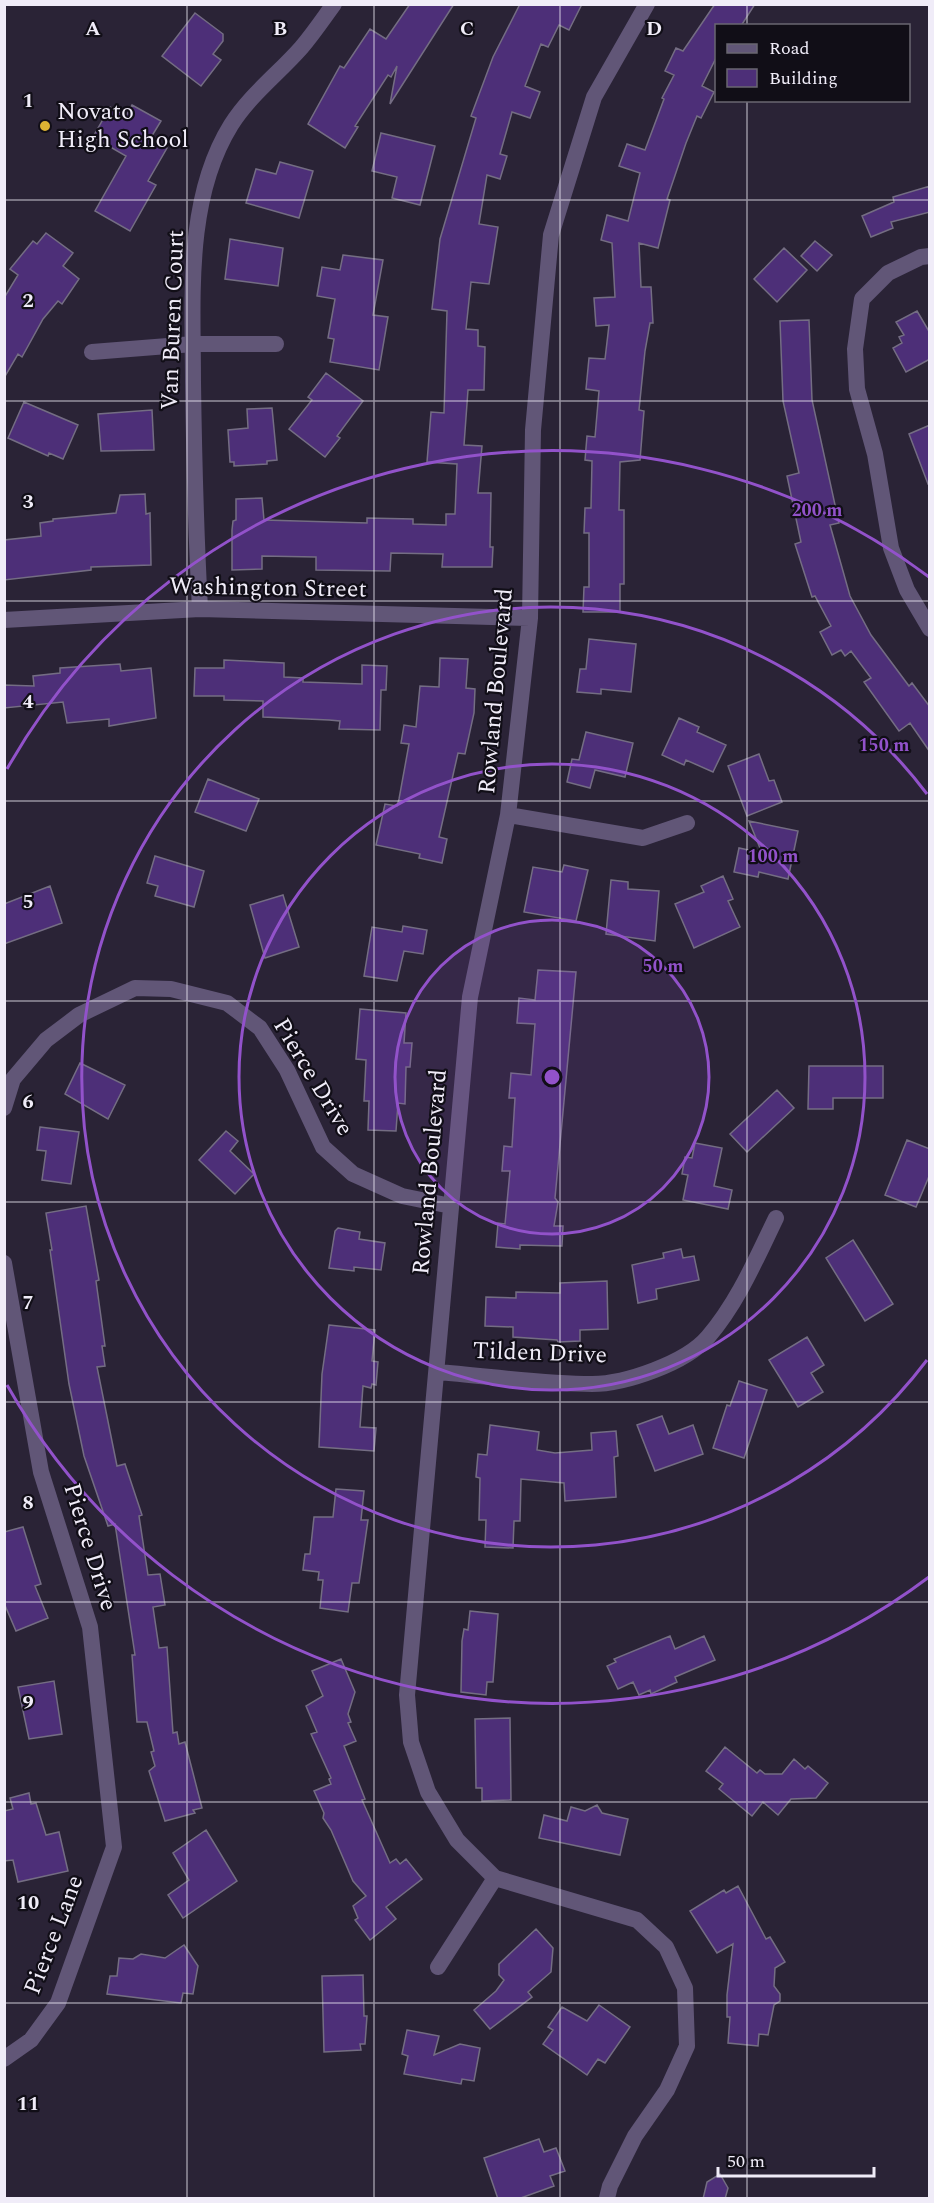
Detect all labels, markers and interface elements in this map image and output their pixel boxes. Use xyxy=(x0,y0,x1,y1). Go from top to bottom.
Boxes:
text: A xyxy=(85,14,101,44)
text: B xyxy=(273,14,287,44)
text: C xyxy=(460,14,474,44)
text: D xyxy=(646,14,662,44)
legend xyxy=(715,24,910,102)
text: Road xyxy=(769,35,810,62)
text: Building xyxy=(769,65,838,92)
text: 1 xyxy=(22,86,34,116)
place label: Novato High School xyxy=(57,94,189,158)
marker: Novato High School xyxy=(38,119,52,133)
street label: Van Buren Court xyxy=(152,229,194,411)
text: 2 xyxy=(22,286,34,316)
text: 3 xyxy=(22,487,34,517)
text: 200 m xyxy=(791,497,843,524)
street label: Washington Street xyxy=(169,568,367,608)
street label: Rowland Boulevard xyxy=(469,587,523,795)
text: 4 xyxy=(22,687,34,717)
text: 150 m xyxy=(858,732,910,759)
text: 100 m xyxy=(747,843,799,870)
text: 5 xyxy=(22,887,34,917)
text: 50 m xyxy=(643,953,683,980)
street label: Pierce Drive xyxy=(264,1011,362,1143)
centre of rings xyxy=(542,1067,562,1087)
street label: Rowland Boulevard xyxy=(403,1068,457,1276)
text: 6 xyxy=(22,1087,34,1117)
text: 7 xyxy=(22,1288,34,1318)
street label: Tilden Drive xyxy=(472,1333,608,1373)
street label: Pierce Drive xyxy=(54,1479,126,1615)
text: 8 xyxy=(22,1488,34,1518)
text: 9 xyxy=(22,1688,34,1718)
street label: Pierce Lane xyxy=(15,1870,93,2000)
text: 10 xyxy=(17,1888,39,1918)
text: 11 xyxy=(17,2089,39,2119)
scale bar xyxy=(718,2140,874,2178)
text: 50 m xyxy=(727,2148,765,2175)

